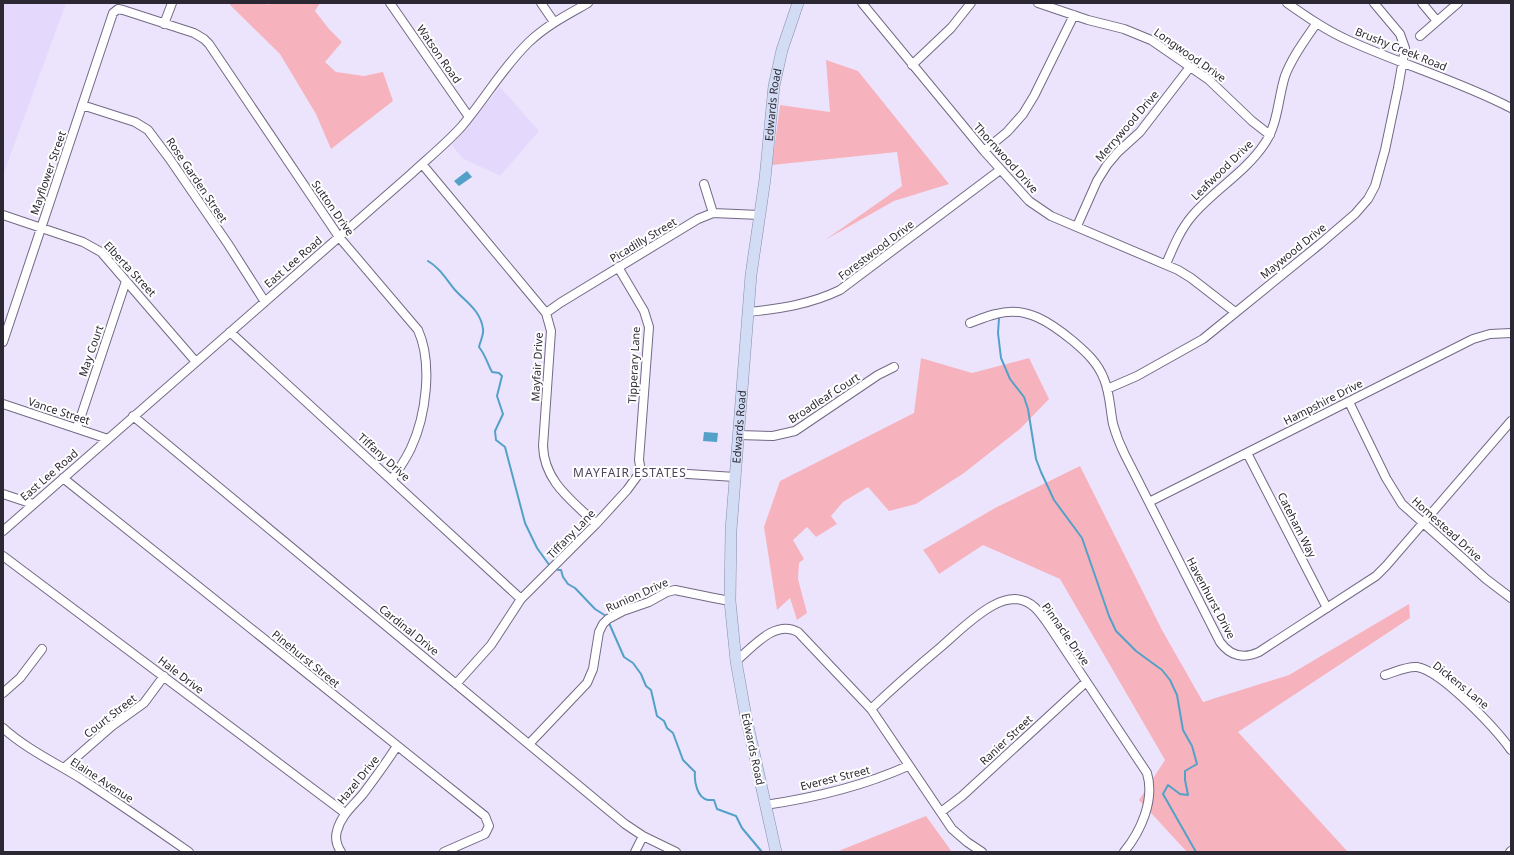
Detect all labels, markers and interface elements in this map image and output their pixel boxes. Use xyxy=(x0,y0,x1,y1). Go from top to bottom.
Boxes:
street label: Watson Road xyxy=(414,21,465,86)
street label: Brushy Creek Road xyxy=(1353,23,1449,74)
street label: Longwood Drive xyxy=(1151,24,1229,85)
street label: Edwards Road xyxy=(761,67,785,142)
street label: Merrywood Drive xyxy=(1092,87,1162,164)
street label: Thornwood Drive xyxy=(971,119,1042,196)
street label: Mayflower Street xyxy=(26,129,69,217)
street label: Rose Garden Street xyxy=(163,134,232,225)
street label: Leafwood Drive xyxy=(1187,136,1256,203)
street label: Sutton Drive xyxy=(309,177,358,238)
street label: Picadilly Street xyxy=(607,214,679,265)
street label: Forestwood Drive xyxy=(835,216,917,283)
street label: Maywood Drive xyxy=(1257,219,1329,282)
street label: East Lee Road xyxy=(261,232,325,291)
street label: Elberta Street xyxy=(101,238,160,299)
street label: May Court xyxy=(75,323,106,379)
street label: Tipperary Lane xyxy=(624,326,643,404)
street label: Mayfair Drive xyxy=(527,332,546,402)
street label: Broadleaf Court xyxy=(785,369,862,426)
street label: Hampshire Drive xyxy=(1281,375,1365,428)
street label: Edwards Road xyxy=(728,390,749,464)
street label: Vance Street xyxy=(26,393,92,428)
street label: Tiffany Drive xyxy=(355,429,414,484)
street label: East Lee Road xyxy=(17,445,81,504)
district label: MAYFAIR ESTATES xyxy=(573,464,687,481)
street label: Cateham Way xyxy=(1275,490,1320,560)
street label: Homestead Drive xyxy=(1409,493,1486,564)
street label: Tiffany Lane xyxy=(543,506,598,561)
street label: Havenhurst Drive xyxy=(1184,554,1239,641)
street label: Runion Drive xyxy=(603,574,670,615)
street label: Pinnacle Drive xyxy=(1039,599,1094,668)
street label: Cardinal Drive xyxy=(376,601,442,658)
street label: Pinehurst Street xyxy=(269,627,343,691)
street label: Hale Drive xyxy=(155,653,207,697)
street label: Dickens Lane xyxy=(1430,657,1492,712)
street label: Court Street xyxy=(80,690,139,741)
street label: Edwards Road xyxy=(739,711,768,786)
street label: Ranier Street xyxy=(976,711,1035,768)
street label: Hazel Drive xyxy=(333,752,382,807)
street label: Elaine Avenue xyxy=(68,754,137,806)
street label: Everest Street xyxy=(798,762,871,793)

